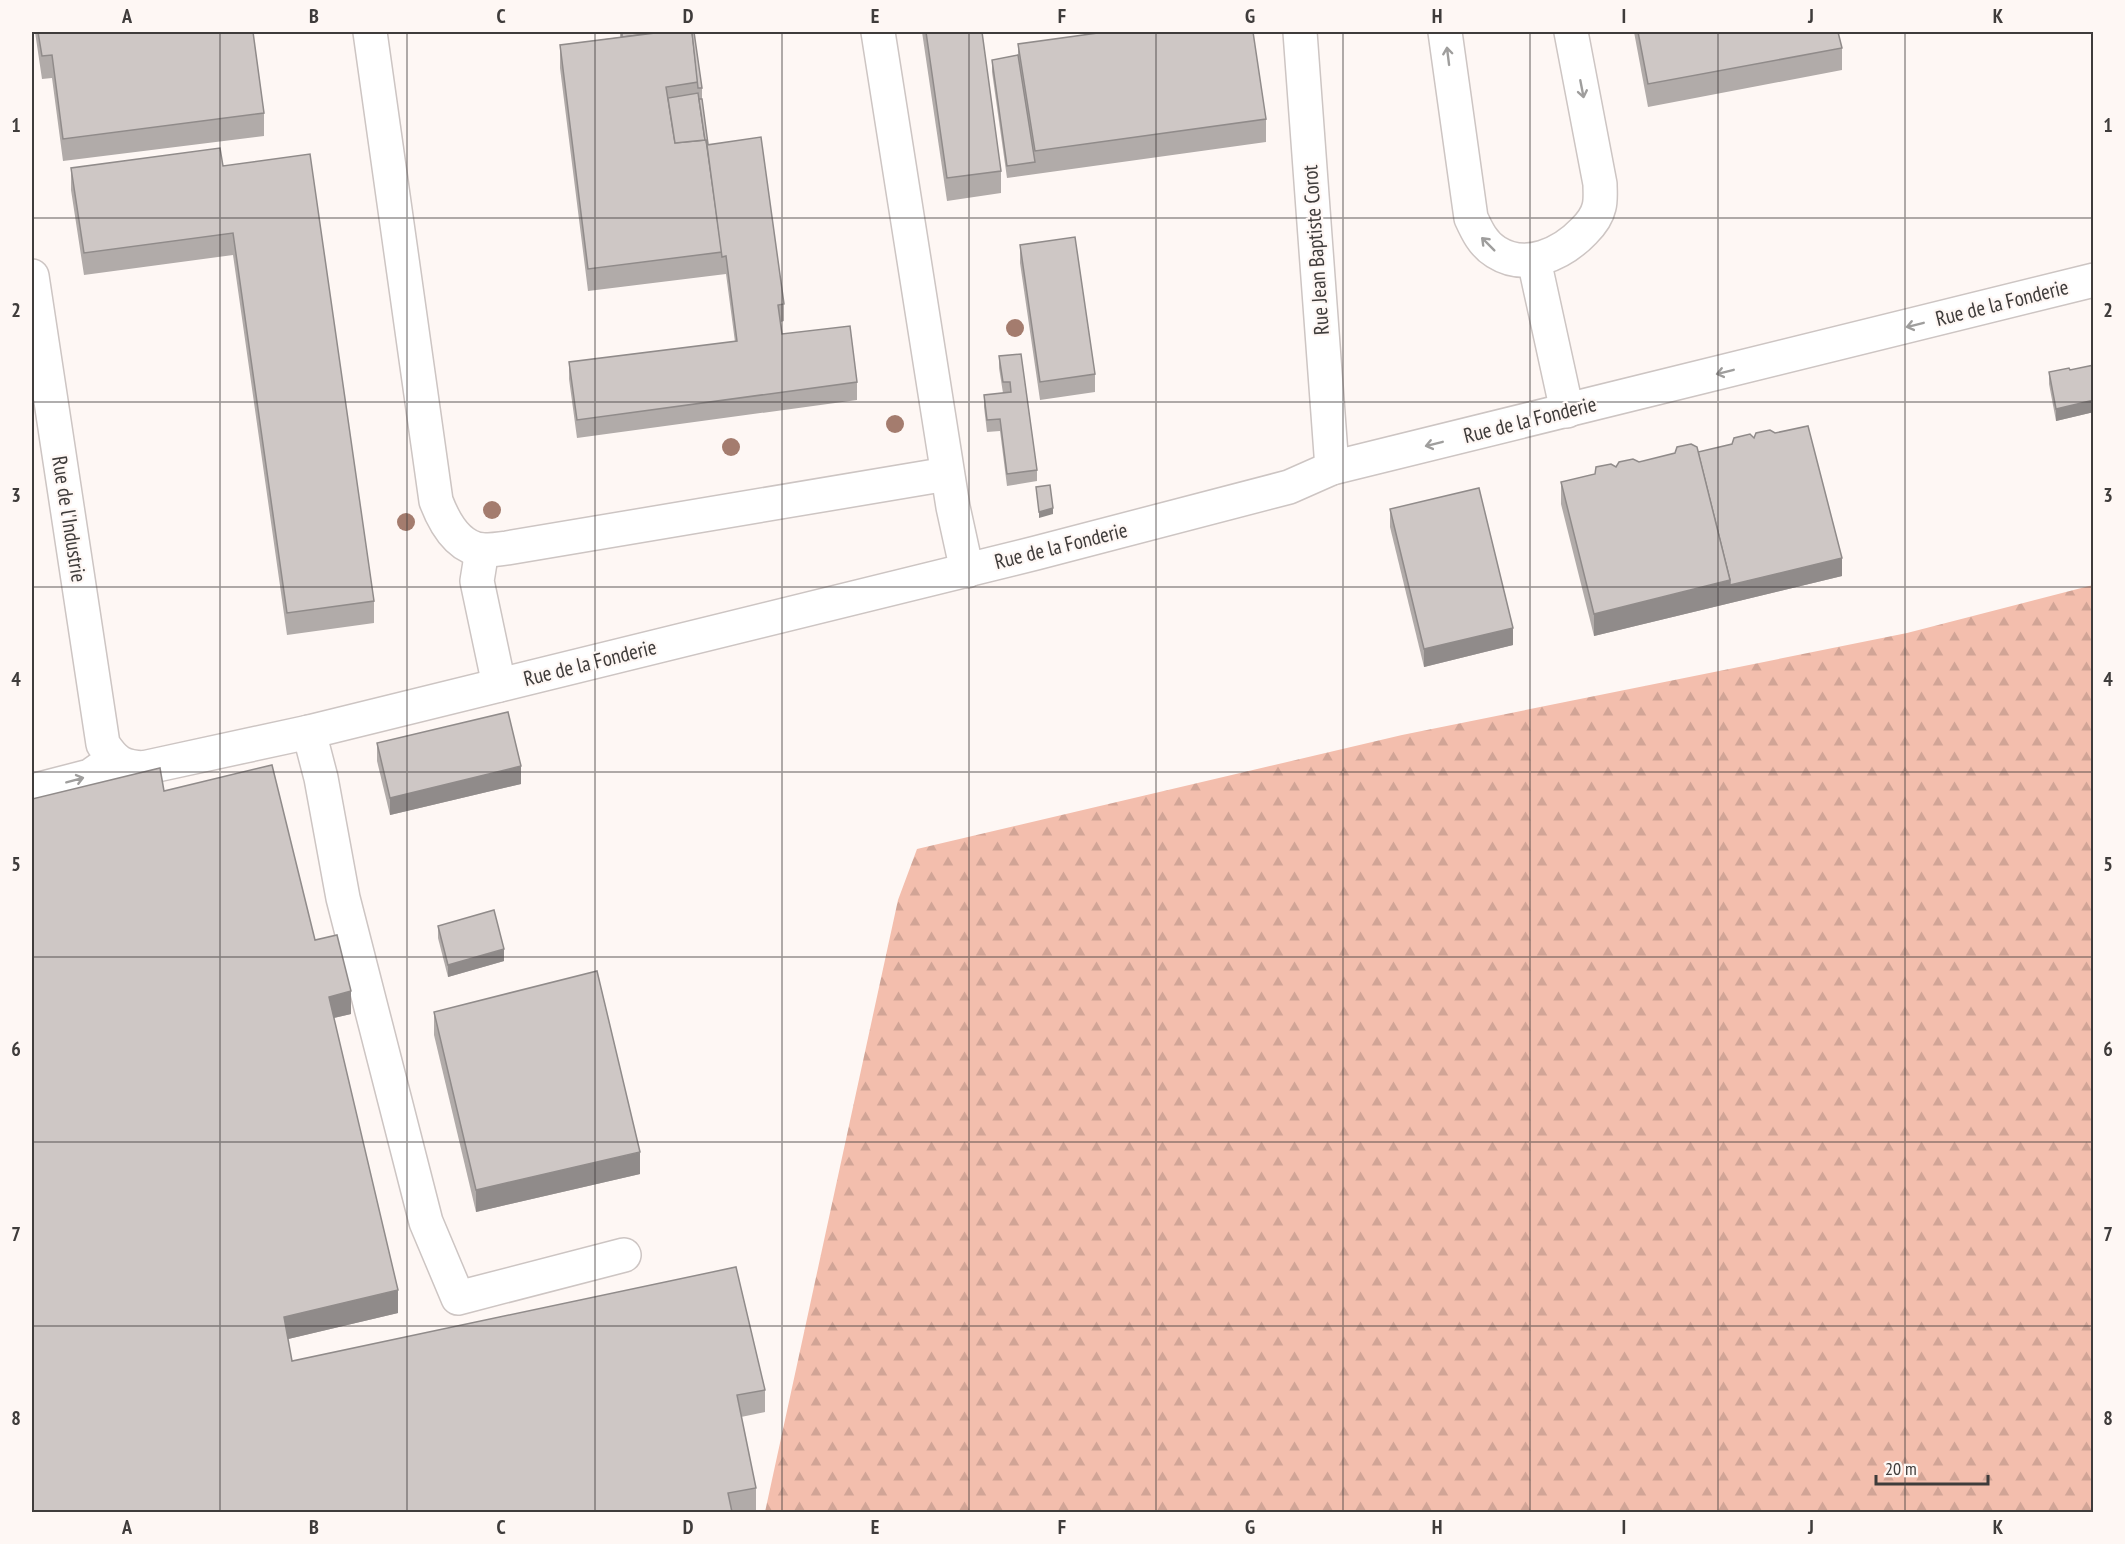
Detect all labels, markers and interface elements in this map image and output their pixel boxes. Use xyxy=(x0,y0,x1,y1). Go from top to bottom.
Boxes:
text: A xyxy=(121,3,133,29)
text: B xyxy=(309,3,319,29)
text: C xyxy=(496,3,506,29)
text: D xyxy=(683,3,694,29)
text: E xyxy=(871,3,879,29)
text: F xyxy=(1058,3,1066,29)
text: G xyxy=(1245,3,1255,29)
text: H xyxy=(1432,3,1442,29)
text: I xyxy=(1622,3,1626,29)
text: J xyxy=(1807,3,1814,29)
text: K xyxy=(1993,3,2004,29)
one-way arrow xyxy=(1442,47,1453,67)
one-way arrow xyxy=(1577,79,1588,98)
text: 1 xyxy=(11,112,21,138)
text: 1 xyxy=(2103,112,2113,138)
street label: Rue Jean Baptiste Corot xyxy=(1296,164,1335,336)
one-way arrow xyxy=(1481,237,1496,252)
street label: Rue de la Fonderie xyxy=(1933,273,2071,332)
text: 2 xyxy=(11,297,21,323)
text: 2 xyxy=(2103,297,2113,323)
one-way arrow xyxy=(1905,319,1924,331)
one-way arrow xyxy=(1716,366,1735,378)
street label: Rue de la Fonderie xyxy=(1461,390,1599,449)
one-way arrow xyxy=(1425,438,1444,450)
street label: Rue de l'Industrie xyxy=(46,454,93,584)
text: 3 xyxy=(11,482,21,508)
text: 3 xyxy=(2103,482,2113,508)
street label: Rue de la Fonderie xyxy=(992,516,1130,575)
street label: Rue de la Fonderie xyxy=(521,633,659,692)
text: 4 xyxy=(11,666,21,692)
text: 4 xyxy=(2103,666,2113,692)
one-way arrow xyxy=(65,773,84,785)
text: 5 xyxy=(11,851,21,877)
text: 5 xyxy=(2103,851,2113,877)
text: 6 xyxy=(11,1036,21,1062)
text: 6 xyxy=(2103,1036,2113,1062)
text: 7 xyxy=(11,1221,21,1247)
text: 7 xyxy=(2103,1221,2113,1247)
text: 8 xyxy=(11,1405,21,1431)
text: 8 xyxy=(2103,1405,2113,1431)
scale bar xyxy=(1876,1448,1988,1486)
text: 20 m xyxy=(1885,1457,1917,1480)
text: A xyxy=(121,1514,133,1540)
text: B xyxy=(309,1514,319,1540)
text: C xyxy=(496,1514,506,1540)
text: D xyxy=(683,1514,694,1540)
text: E xyxy=(871,1514,879,1540)
text: F xyxy=(1058,1514,1066,1540)
text: G xyxy=(1245,1514,1255,1540)
text: H xyxy=(1432,1514,1442,1540)
text: I xyxy=(1622,1514,1626,1540)
text: J xyxy=(1807,1514,1814,1540)
text: K xyxy=(1993,1514,2004,1540)

